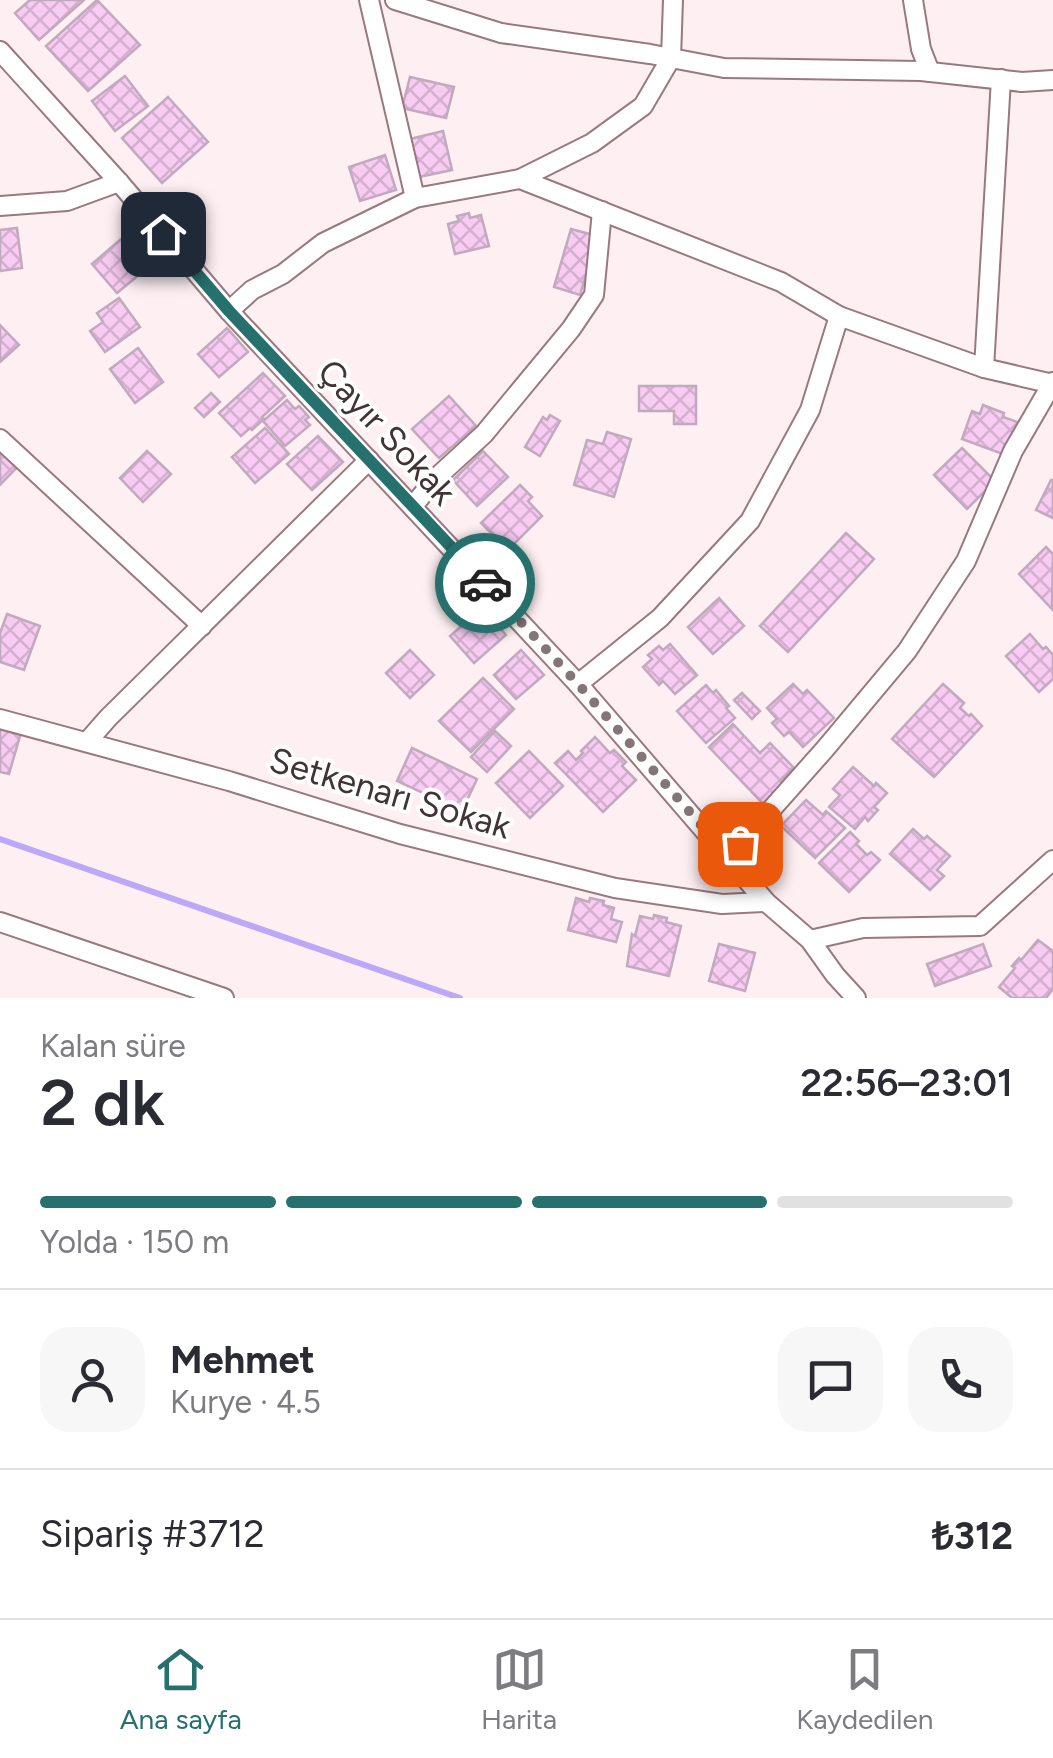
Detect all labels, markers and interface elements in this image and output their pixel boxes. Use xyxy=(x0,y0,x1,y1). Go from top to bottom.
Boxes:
pin xyxy=(121,192,206,277)
icon: home xyxy=(136,207,191,262)
street label: Çayır Sokak xyxy=(309,351,465,513)
courier xyxy=(435,533,535,633)
icon: car xyxy=(458,556,513,611)
street label: Setkenarı Sokak xyxy=(265,739,515,847)
pin xyxy=(698,802,783,887)
icon: bag xyxy=(713,817,768,872)
text: Kalan süre xyxy=(40,1027,186,1065)
text: 22:56–23:01 xyxy=(800,1060,1013,1106)
text: 2 dk xyxy=(40,1063,165,1141)
text: Yolda · 150 m xyxy=(40,1223,229,1261)
button: person xyxy=(40,1327,145,1432)
button: chat xyxy=(778,1327,883,1432)
button: phone xyxy=(908,1327,1013,1432)
text: Mehmet xyxy=(170,1337,315,1383)
text: Kurye · 4.5 xyxy=(170,1383,321,1421)
text: Sipariş #3712 xyxy=(40,1511,265,1557)
text: ₺312 xyxy=(932,1513,1013,1559)
tab: Ana sayfa xyxy=(120,1642,242,1736)
tab: Harita xyxy=(481,1642,557,1736)
tab: Kaydedilen xyxy=(796,1642,933,1736)

